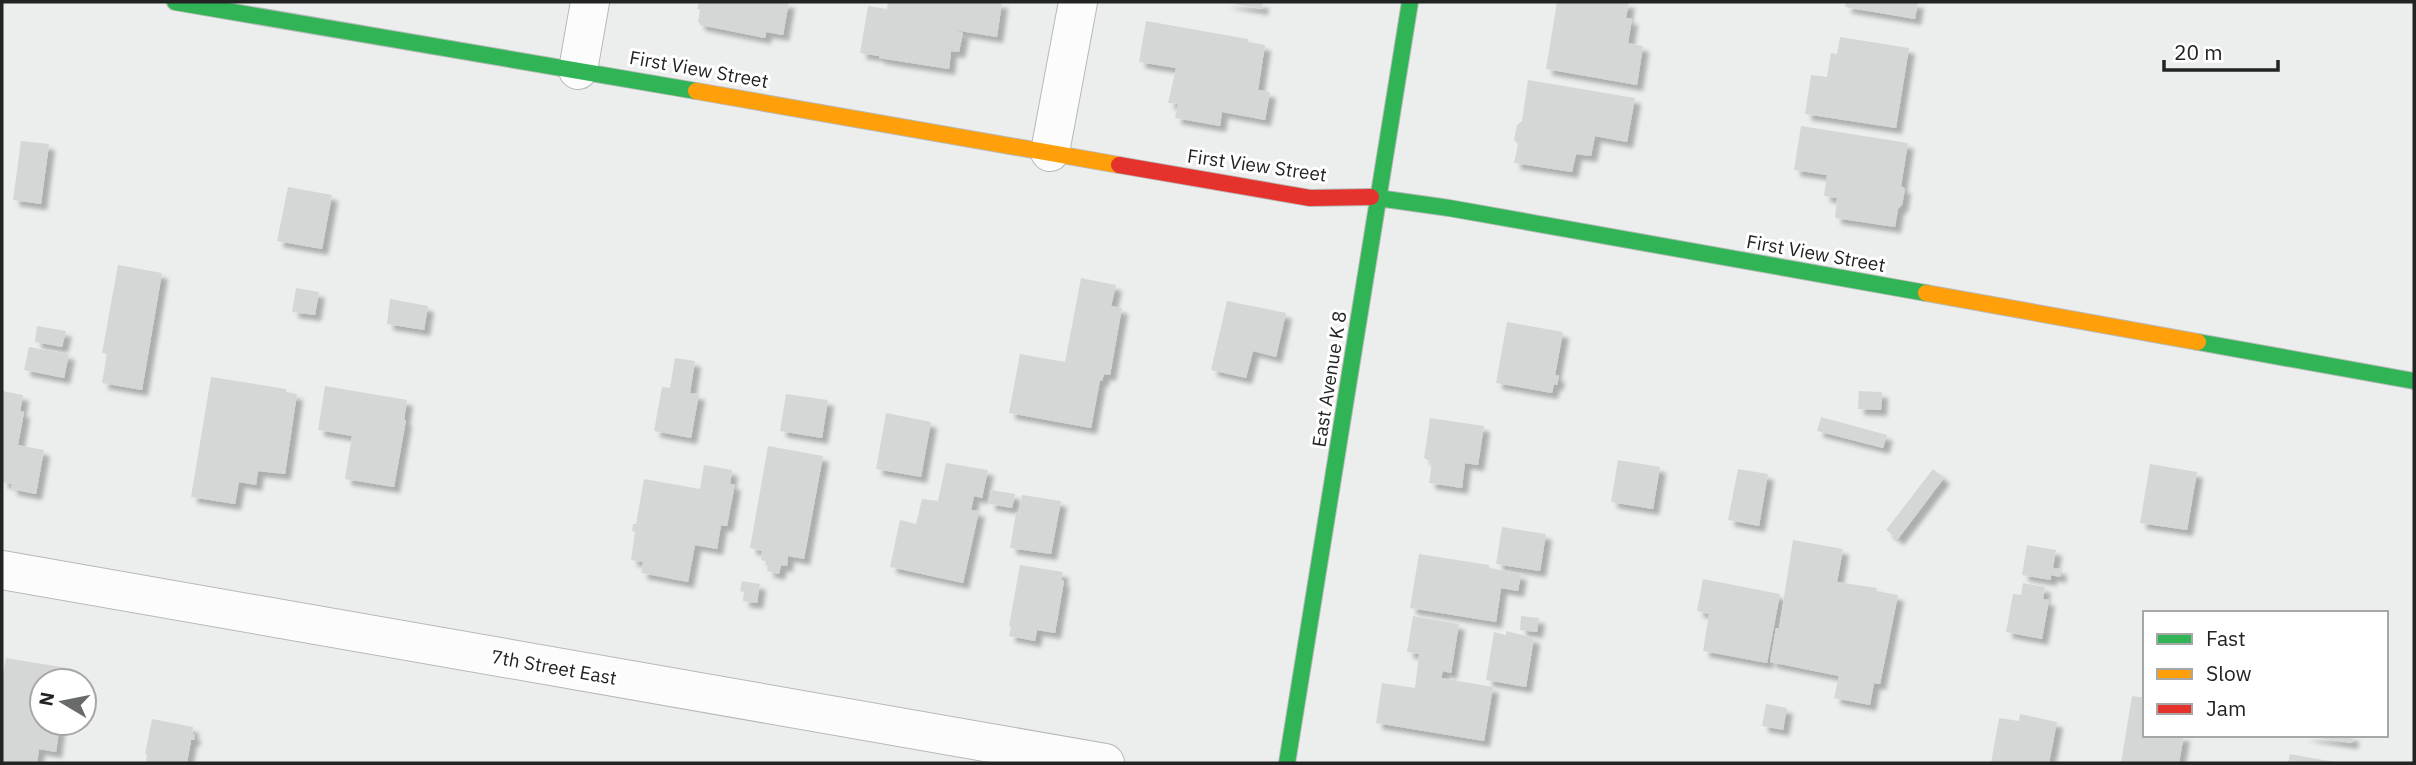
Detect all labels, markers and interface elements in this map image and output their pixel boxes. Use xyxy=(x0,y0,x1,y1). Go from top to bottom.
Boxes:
scale bar xyxy=(2164,28,2278,72)
text: 20 m xyxy=(2174,38,2223,66)
street label: First View Street xyxy=(628,45,770,93)
street label: First View Street xyxy=(1186,143,1328,187)
street label: First View Street xyxy=(1745,229,1887,277)
street label: East Avenue K 8 xyxy=(1306,309,1352,449)
legend xyxy=(2143,611,2388,737)
text: Fast xyxy=(2206,624,2246,652)
street label: 7th Street East xyxy=(489,644,619,690)
text: Slow xyxy=(2206,659,2252,687)
north arrow xyxy=(28,667,98,737)
text: N xyxy=(33,690,59,708)
text: Jam xyxy=(2206,694,2246,722)

